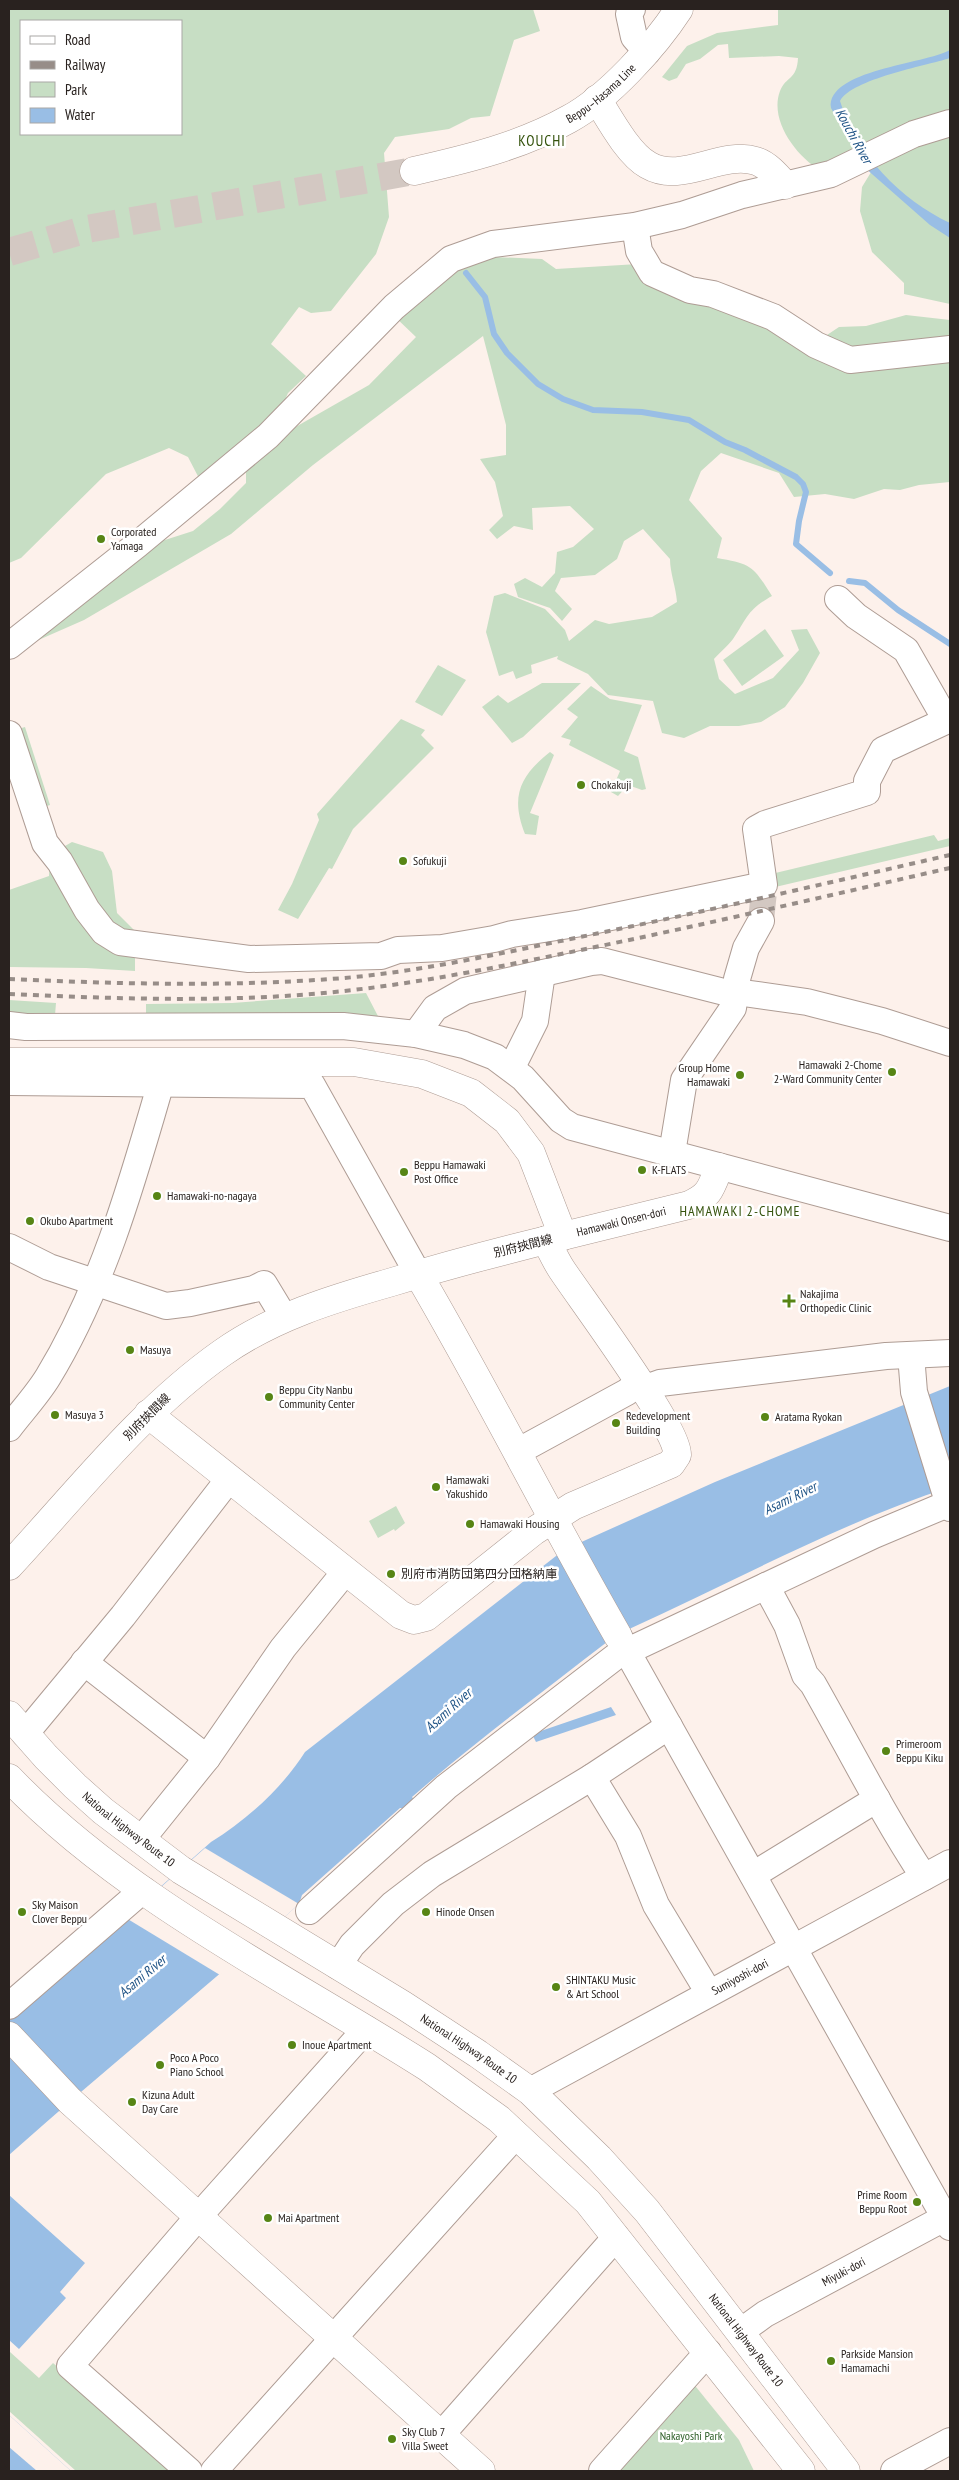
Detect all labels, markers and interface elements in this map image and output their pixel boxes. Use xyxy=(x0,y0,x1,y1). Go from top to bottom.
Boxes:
legend xyxy=(20,20,182,135)
text: Road xyxy=(65,30,91,49)
text: Railway xyxy=(65,55,106,74)
street label: Beppu–Hasama Line xyxy=(563,60,639,126)
text: Park xyxy=(65,80,87,99)
text: Water xyxy=(65,105,96,124)
water label: Kouchi River xyxy=(831,105,878,169)
district label: KOUCHI xyxy=(518,131,566,150)
place label: Corporated Yamaga xyxy=(111,524,156,553)
marker: Corporated Yamaga xyxy=(95,533,107,545)
place label: Chokakuji xyxy=(591,777,631,792)
marker: Chokakuji xyxy=(575,779,587,791)
place label: Sofukuji xyxy=(413,853,447,868)
marker: Sofukuji xyxy=(397,855,409,867)
place label: Hamawaki 2-Chome 2-Ward Community Center xyxy=(774,1057,883,1086)
place label: Group Home Hamawaki xyxy=(678,1060,730,1089)
marker: Hamawaki 2-Chome 2-Ward Community Center xyxy=(886,1066,898,1078)
marker: Group Home Hamawaki xyxy=(734,1069,746,1081)
place label: Beppu Hamawaki Post Office xyxy=(414,1157,486,1186)
place label: K-FLATS xyxy=(652,1162,686,1177)
marker: K-FLATS xyxy=(636,1164,648,1176)
marker: Beppu Hamawaki Post Office xyxy=(398,1166,410,1178)
place label: Hamawaki-no-nagaya xyxy=(167,1188,257,1203)
marker: Hamawaki-no-nagaya xyxy=(151,1190,163,1202)
district label: HAMAWAKI 2-CHOME xyxy=(679,1202,801,1220)
street label: Hamawaki Onsen-dori xyxy=(575,1203,667,1239)
place label: Okubo Apartment xyxy=(40,1213,114,1228)
marker: Okubo Apartment xyxy=(24,1215,36,1227)
street label: 別府挾間線 xyxy=(492,1231,554,1260)
place label: Nakajima Orthopedic Clinic xyxy=(800,1286,872,1315)
marker: Nakajima Orthopedic Clinic xyxy=(782,1294,796,1308)
place label: Masuya xyxy=(140,1342,171,1357)
marker: Masuya xyxy=(124,1344,136,1356)
place label: Beppu City Nanbu Community Center xyxy=(279,1382,356,1411)
street label: 別府挾間線 xyxy=(120,1390,173,1443)
marker: Beppu City Nanbu Community Center xyxy=(263,1391,275,1403)
place label: Masuya 3 xyxy=(65,1407,104,1422)
place label: Redevelopment Building xyxy=(626,1408,691,1437)
marker: Masuya 3 xyxy=(49,1409,61,1421)
place label: Aratama Ryokan xyxy=(775,1409,842,1424)
marker: Aratama Ryokan xyxy=(759,1411,771,1423)
marker: Redevelopment Building xyxy=(610,1417,622,1429)
place label: Hamawaki Yakushido xyxy=(446,1472,489,1501)
water label: Asami River xyxy=(760,1476,821,1519)
marker: Hamawaki Yakushido xyxy=(430,1481,442,1493)
place label: Hamawaki Housing xyxy=(480,1516,559,1531)
marker: Hamawaki Housing xyxy=(464,1518,476,1530)
place label: 別府市消防団第四分団格納庫 xyxy=(401,1566,557,1581)
marker: 別府市消防団第四分団格納庫 xyxy=(385,1568,397,1580)
water label: Asami River xyxy=(421,1683,477,1736)
place label: Primeroom Beppu Kiku xyxy=(896,1736,943,1765)
marker: Primeroom Beppu Kiku xyxy=(880,1745,892,1757)
street label: National Highway Route 10 xyxy=(80,1788,178,1870)
place label: Sky Maison Clover Beppu xyxy=(32,1897,87,1926)
place label: Hinode Onsen xyxy=(436,1904,494,1919)
marker: Sky Maison Clover Beppu xyxy=(16,1906,28,1918)
marker: Hinode Onsen xyxy=(420,1906,432,1918)
water label: Asami River xyxy=(114,1949,171,2001)
street label: Sumiyoshi-dori xyxy=(709,1955,771,1998)
place label: SHINTAKU Music & Art School xyxy=(566,1972,636,2001)
marker: SHINTAKU Music & Art School xyxy=(550,1981,562,1993)
street label: National Highway Route 10 xyxy=(418,2010,520,2086)
place label: Inoue Apartment xyxy=(302,2037,372,2052)
marker: Inoue Apartment xyxy=(286,2039,298,2051)
place label: Poco A Poco Piano School xyxy=(170,2050,224,2079)
marker: Poco A Poco Piano School xyxy=(154,2059,166,2071)
place label: Kizuna Adult Day Care xyxy=(142,2087,195,2116)
marker: Kizuna Adult Day Care xyxy=(126,2096,138,2108)
place label: Prime Room Beppu Root xyxy=(857,2187,908,2216)
marker: Prime Room Beppu Root xyxy=(911,2196,923,2208)
place label: Mai Apartment xyxy=(278,2210,340,2225)
marker: Mai Apartment xyxy=(262,2212,274,2224)
street label: Miyuki-dori xyxy=(819,2254,868,2289)
street label: National Highway Route 10 xyxy=(706,2290,787,2389)
place label: Parkside Mansion Hamamachi xyxy=(841,2346,913,2375)
marker: Parkside Mansion Hamamachi xyxy=(825,2355,837,2367)
place label: Sky Club 7 Villa Sweet xyxy=(401,2424,449,2453)
park label: Nakayoshi Park xyxy=(660,2428,723,2443)
marker: Sky Club 7 Villa Sweet xyxy=(386,2433,398,2445)

